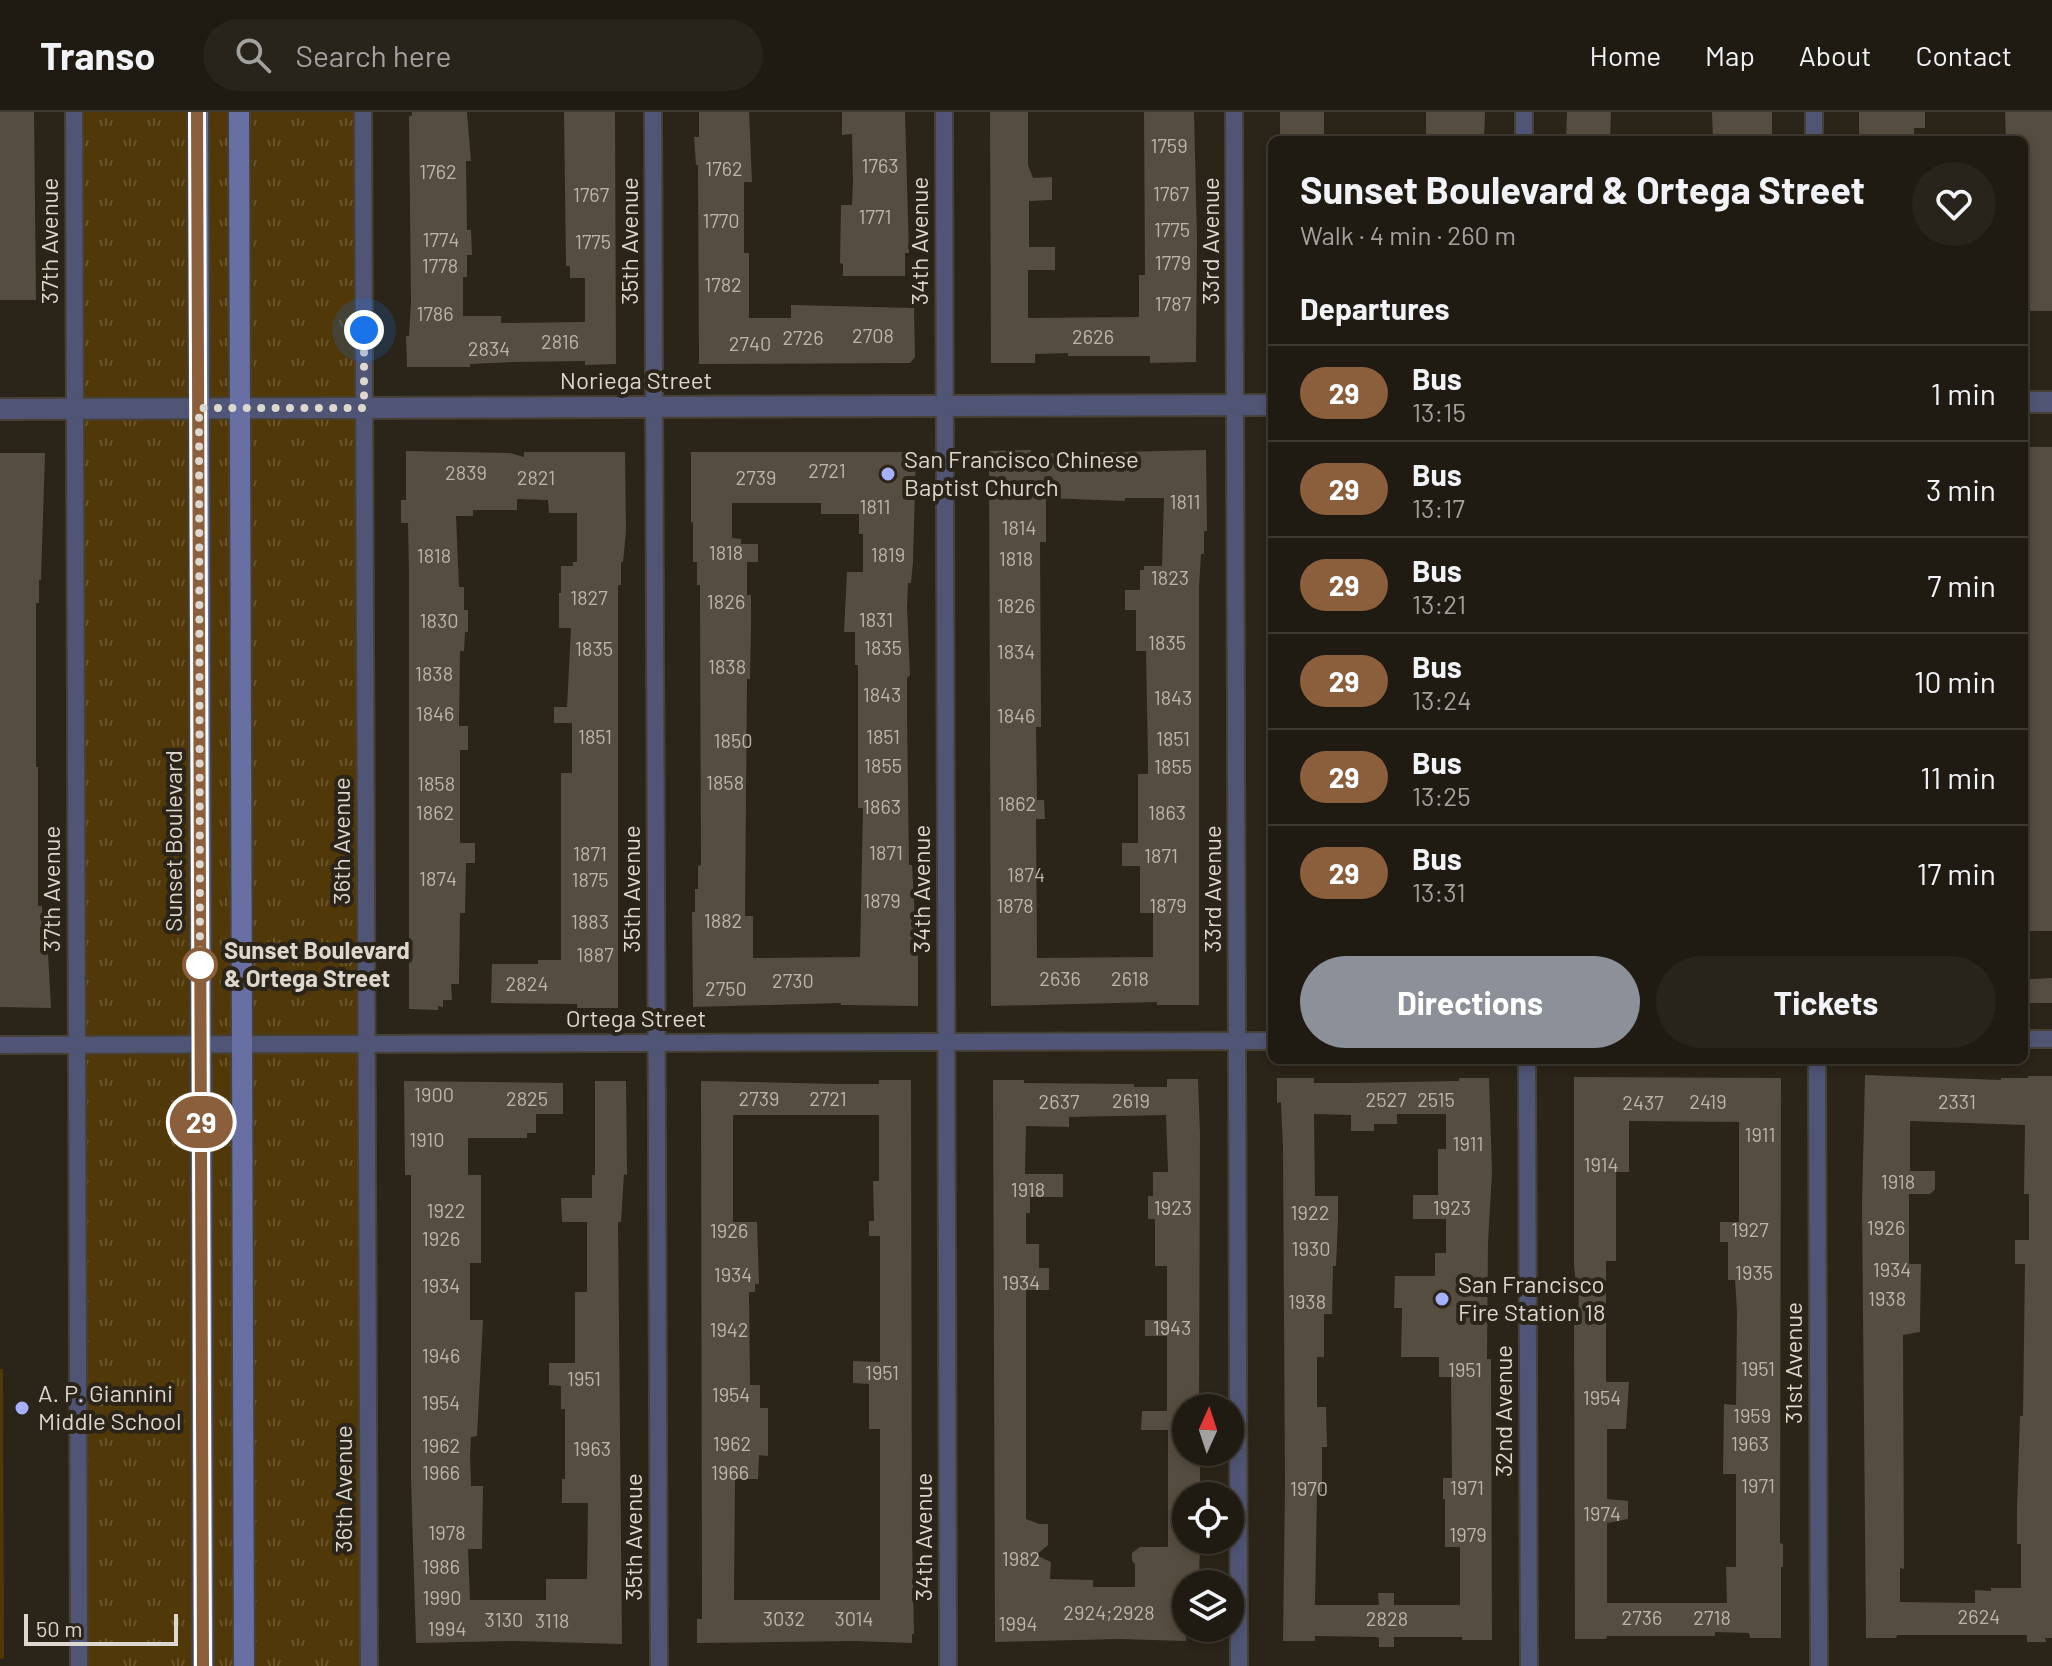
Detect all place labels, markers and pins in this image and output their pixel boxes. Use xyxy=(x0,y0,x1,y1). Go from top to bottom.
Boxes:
place label: San Francisco Chinese Baptist Church xyxy=(904,444,1139,501)
marker: San Francisco Chinese Baptist Church xyxy=(879,465,897,483)
place label: Sunset Boulevard & Ortega Street xyxy=(224,935,410,992)
marker: Sunset Boulevard & Ortega Street xyxy=(183,948,217,982)
place label: San Francisco Fire Station 18 xyxy=(1458,1269,1605,1326)
marker: San Francisco Fire Station 18 xyxy=(1433,1290,1451,1308)
place label: A. P. Giannini Middle School xyxy=(38,1378,182,1435)
marker: A. P. Giannini Middle School xyxy=(13,1399,31,1417)

